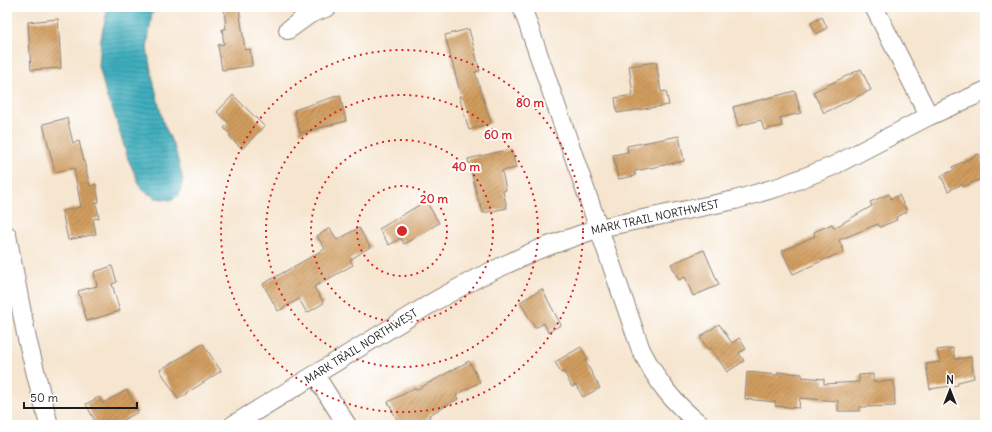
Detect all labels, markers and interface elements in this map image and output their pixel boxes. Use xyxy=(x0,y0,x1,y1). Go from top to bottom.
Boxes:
text: 80 m xyxy=(516,95,545,110)
text: 60 m xyxy=(484,127,513,142)
text: 40 m xyxy=(452,159,481,174)
text: 20 m xyxy=(420,191,448,206)
street label: MARK TRAIL NORTHWEST xyxy=(590,197,720,237)
centre of rings xyxy=(395,224,409,238)
street label: MARK TRAIL NORTHWEST xyxy=(302,305,420,386)
north arrow xyxy=(930,370,970,410)
text: N xyxy=(946,373,954,387)
scale bar xyxy=(24,384,137,410)
text: 50 m xyxy=(30,390,59,405)

